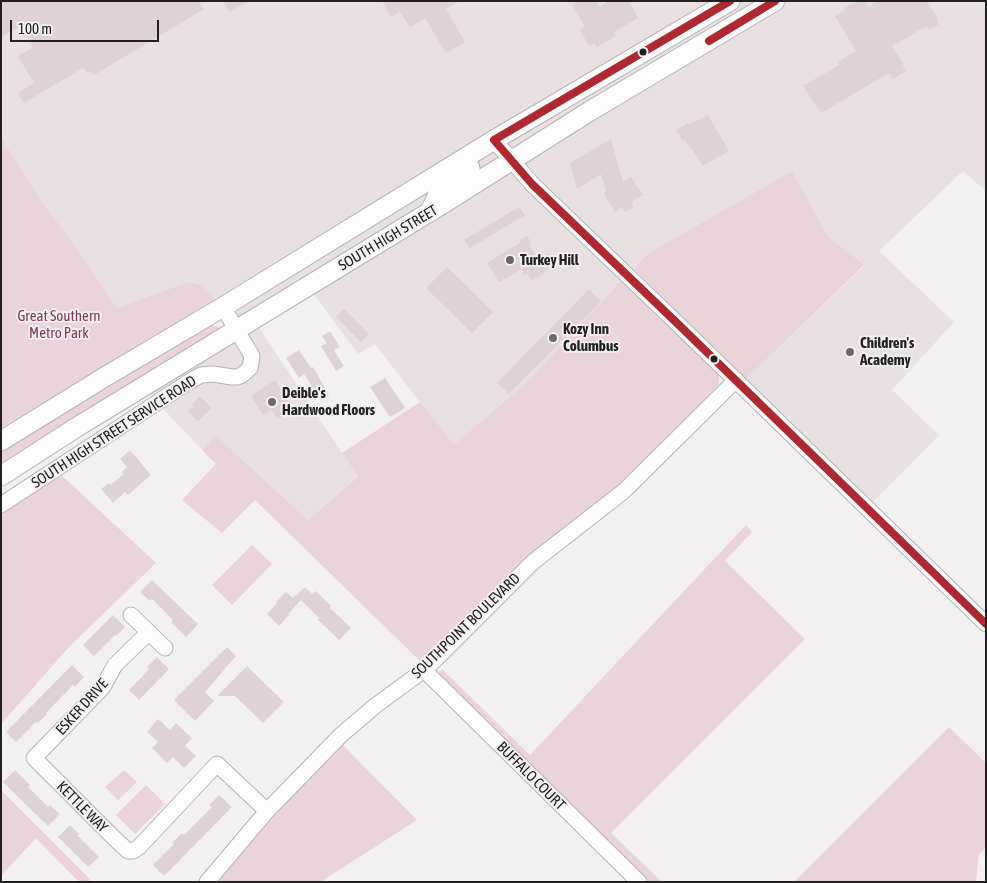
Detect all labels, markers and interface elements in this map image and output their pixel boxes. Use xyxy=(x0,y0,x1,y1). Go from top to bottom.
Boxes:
scale bar xyxy=(12,10,161,42)
text: 100 m xyxy=(18,20,52,37)
unlabelled marker xyxy=(638,47,648,57)
street label: SOUTH HIGH STREET xyxy=(335,201,441,275)
place label: Turkey Hill xyxy=(520,251,579,269)
marker: Turkey Hill xyxy=(504,254,516,266)
park label: Great Southern Metro Park xyxy=(17,307,101,342)
place label: Kozy Inn Columbus xyxy=(563,320,618,355)
marker: Kozy Inn Columbus xyxy=(547,332,559,344)
place label: Children's Academy xyxy=(860,334,914,369)
marker: Children's Academy xyxy=(844,346,856,358)
unlabelled marker xyxy=(709,354,719,364)
street label: SOUTH HIGH STREET SERVICE ROAD xyxy=(28,372,200,492)
place label: Deible's Hardwood Floors xyxy=(282,384,375,419)
marker: Deible's Hardwood Floors xyxy=(266,396,278,408)
street label: SOUTHPOINT BOULEVARD xyxy=(408,570,524,682)
street label: ESKER DRIVE xyxy=(52,675,112,739)
street label: BUFFALO COURT xyxy=(493,738,569,814)
street label: KETTLE WAY xyxy=(53,778,111,836)

